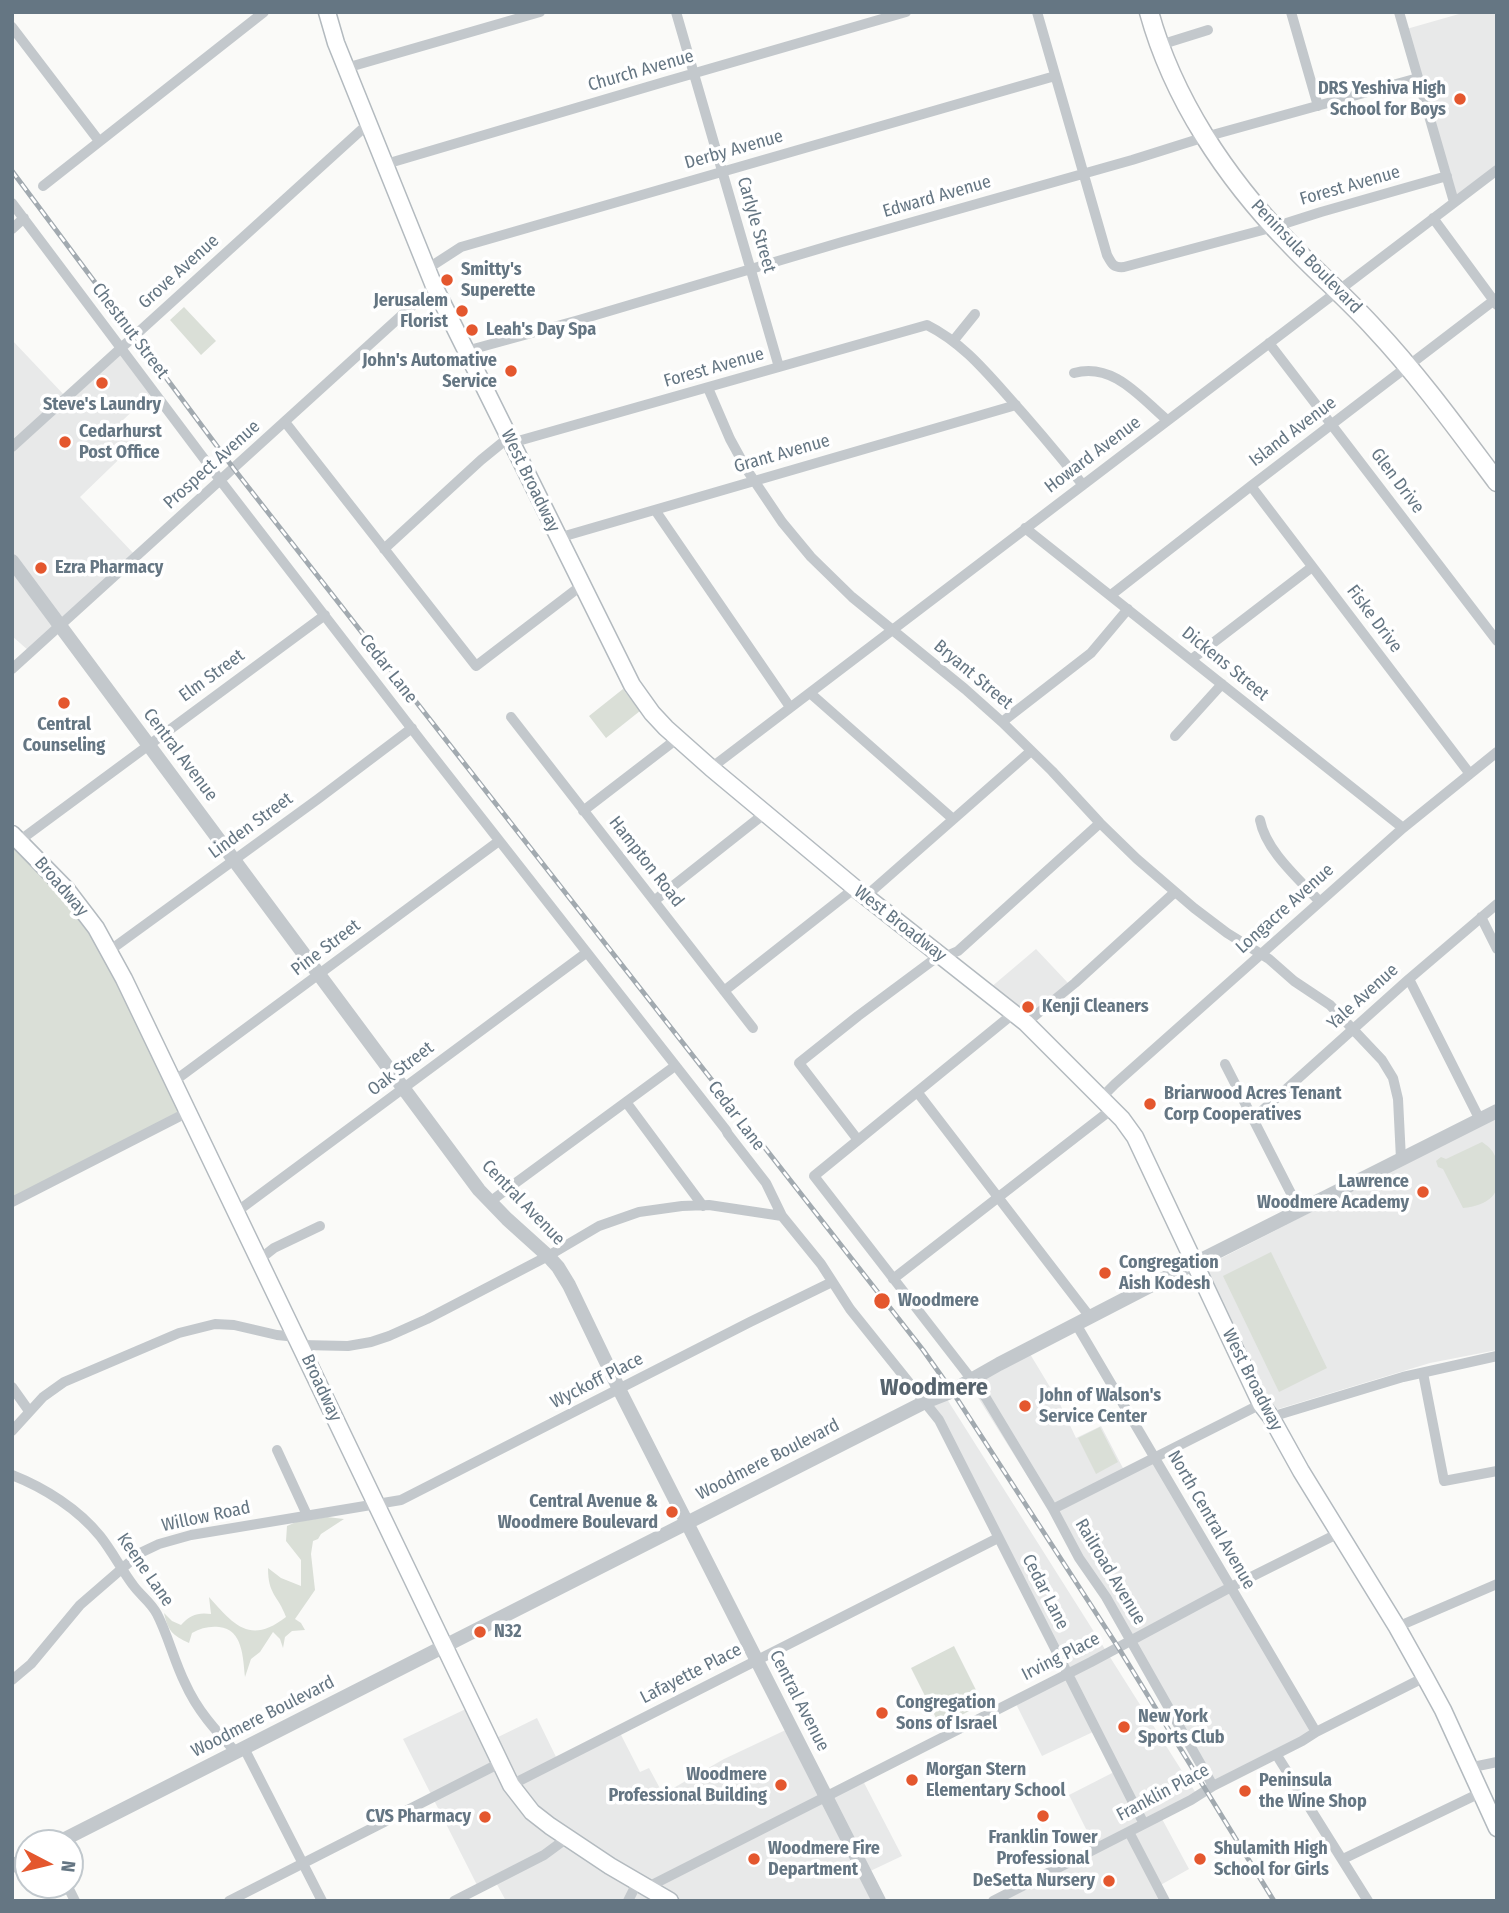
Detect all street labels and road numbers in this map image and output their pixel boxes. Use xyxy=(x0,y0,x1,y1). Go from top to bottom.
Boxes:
street label: Church Avenue xyxy=(586,46,696,96)
street label: Derby Avenue xyxy=(682,126,786,174)
street label: Forest Avenue xyxy=(1297,161,1403,211)
street label: Edward Avenue xyxy=(880,171,994,223)
street label: Carlyle Street xyxy=(732,175,780,275)
street label: Peninsula Boulevard xyxy=(1246,195,1366,319)
street label: Grove Avenue xyxy=(134,230,224,314)
street label: Chestnut Street xyxy=(87,279,173,383)
street label: Forest Avenue xyxy=(661,343,767,393)
street label: Island Avenue xyxy=(1245,392,1341,472)
street label: Howard Avenue xyxy=(1041,412,1145,498)
street label: Prospect Avenue xyxy=(159,416,265,514)
street label: West Broadway xyxy=(496,426,564,536)
street label: Grant Avenue xyxy=(732,430,832,478)
street label: Glen Drive xyxy=(1366,444,1428,518)
street label: Fiske Drive xyxy=(1342,581,1406,657)
street label: Dickens Street xyxy=(1177,622,1273,706)
street label: Cedar Lane xyxy=(354,630,422,708)
street label: Bryant Street xyxy=(929,636,1017,714)
street label: Elm Street xyxy=(175,645,249,707)
street label: Central Avenue xyxy=(138,704,222,806)
street label: Linden Street xyxy=(205,788,297,864)
street label: Hampton Road xyxy=(604,812,688,912)
street label: Broadway xyxy=(29,853,93,921)
street label: Longacre Avenue xyxy=(1232,859,1338,959)
street label: West Broadway xyxy=(849,881,951,967)
street label: Pine Street xyxy=(287,915,365,981)
street label: Yale Avenue xyxy=(1323,960,1403,1034)
street label: Oak Street xyxy=(364,1037,438,1101)
street label: Cedar Lane xyxy=(703,1077,769,1155)
street label: Central Avenue xyxy=(477,1156,569,1250)
street label: West Broadway xyxy=(1217,1325,1287,1435)
street label: Wyckoff Place xyxy=(547,1348,647,1414)
street label: Broadway xyxy=(296,1351,346,1425)
street label: Woodmere Boulevard xyxy=(693,1415,843,1505)
street label: North Central Avenue xyxy=(1162,1447,1260,1593)
street label: Willow Road xyxy=(160,1497,252,1537)
street label: Railroad Avenue xyxy=(1070,1515,1150,1629)
street label: Keene Lane xyxy=(112,1529,178,1611)
street label: Cedar Lane xyxy=(1017,1551,1073,1633)
street label: Irving Place xyxy=(1018,1628,1104,1686)
street label: Lafayette Place xyxy=(637,1639,745,1709)
street label: Central Avenue xyxy=(764,1647,834,1755)
street label: Woodmere Boulevard xyxy=(188,1672,338,1762)
street label: Franklin Place xyxy=(1113,1760,1213,1826)

